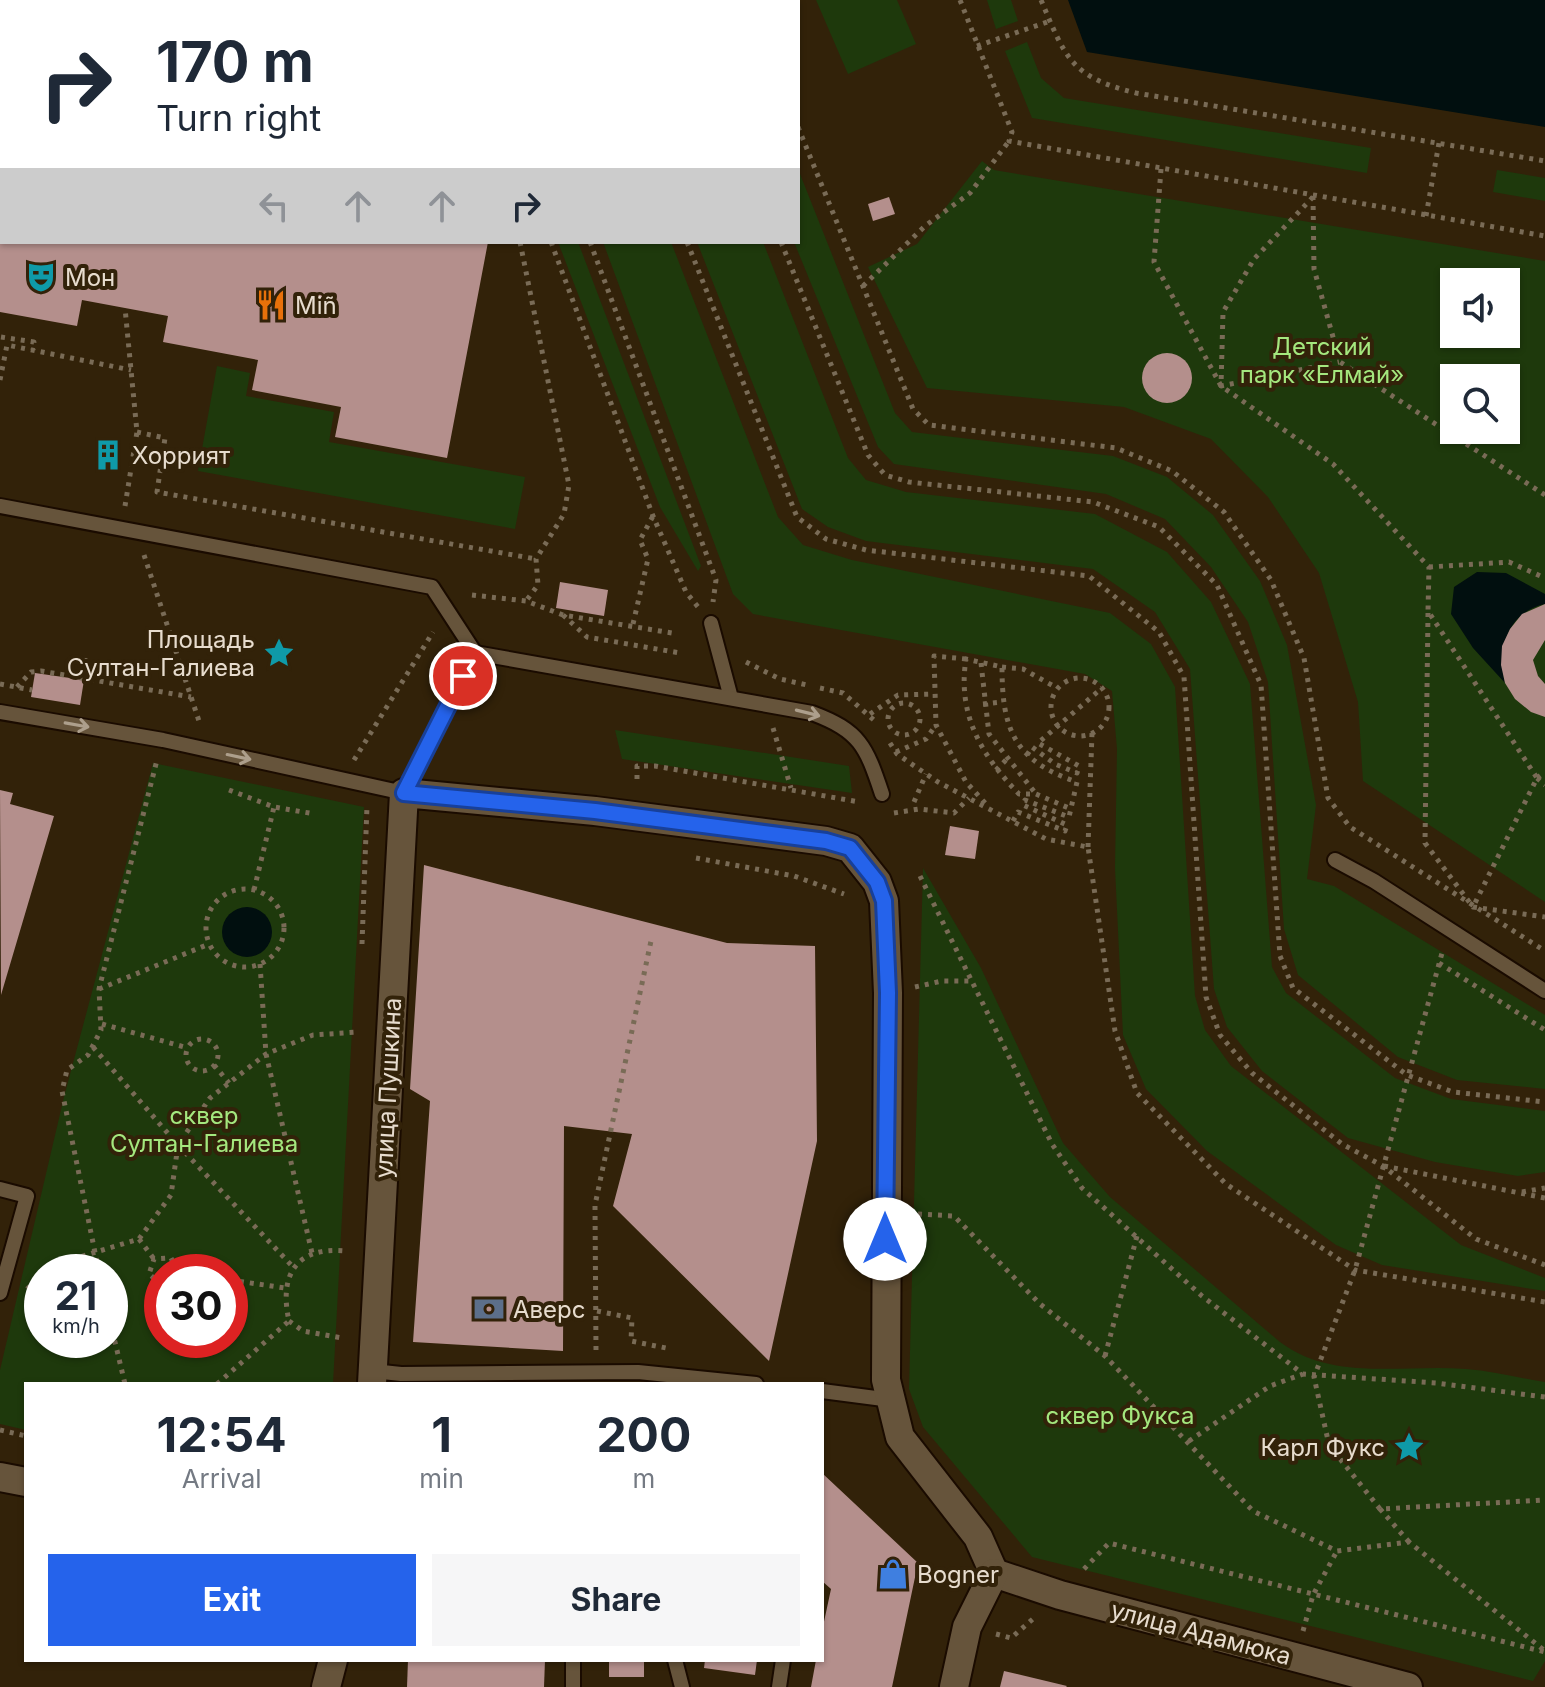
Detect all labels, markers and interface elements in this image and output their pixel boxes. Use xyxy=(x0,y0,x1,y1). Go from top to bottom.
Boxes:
text: 170 m xyxy=(156,28,314,96)
icon: right xyxy=(24,32,128,136)
text: Turn right xyxy=(156,96,321,140)
icon: left xyxy=(252,184,296,228)
icon: ahead xyxy=(336,184,380,228)
icon: ahead xyxy=(420,184,464,228)
icon: right xyxy=(504,184,548,228)
theatre icon: Мон xyxy=(24,260,58,294)
place label: Мон xyxy=(65,263,115,292)
map controls xyxy=(1440,268,1520,444)
button: sound xyxy=(1440,268,1520,348)
restaurant icon: Miñ xyxy=(254,288,288,322)
place label: Miñ xyxy=(295,291,337,320)
park label: Детский парк «Елмай» xyxy=(1240,332,1404,389)
button: search xyxy=(1440,364,1520,444)
building icon: Хоррият xyxy=(91,438,125,472)
place label: Хоррият xyxy=(132,441,230,470)
place label: Площадь Султан-Галиева xyxy=(67,625,255,682)
place icon: Площадь Султан-Галиева xyxy=(262,636,296,670)
pin xyxy=(429,642,497,710)
icon: arrive xyxy=(441,654,485,698)
one-way arrow xyxy=(794,706,820,721)
one-way arrow xyxy=(64,719,89,734)
one-way arrow xyxy=(225,750,251,765)
street label: улица Пушкина xyxy=(369,997,407,1179)
park label: сквер Султан-Галиева xyxy=(110,1101,298,1158)
position arrow xyxy=(843,1197,927,1281)
speed limit sign: 30 xyxy=(144,1254,248,1358)
text: 21 xyxy=(55,1271,97,1320)
bank icon: Аверс xyxy=(472,1292,506,1326)
place label: Аверс xyxy=(513,1295,586,1324)
text: km/h xyxy=(52,1314,100,1338)
park label: cквер Фукса xyxy=(1046,1401,1194,1430)
text: 12:54 xyxy=(157,1405,287,1464)
text: 1 xyxy=(431,1405,452,1464)
text: 200 xyxy=(596,1405,691,1464)
place icon: Карл Фукс xyxy=(1392,1430,1426,1464)
place label: Карл Фукс xyxy=(1261,1433,1385,1462)
text: Arrival xyxy=(182,1463,262,1494)
text: min xyxy=(419,1463,464,1494)
text: m xyxy=(632,1463,655,1494)
button: Exit xyxy=(48,1554,416,1646)
button: Share xyxy=(432,1554,800,1646)
shop icon: Bogner xyxy=(876,1557,910,1591)
place label: Bogner xyxy=(917,1560,999,1589)
street label: улица Адамюка xyxy=(1108,1595,1294,1671)

